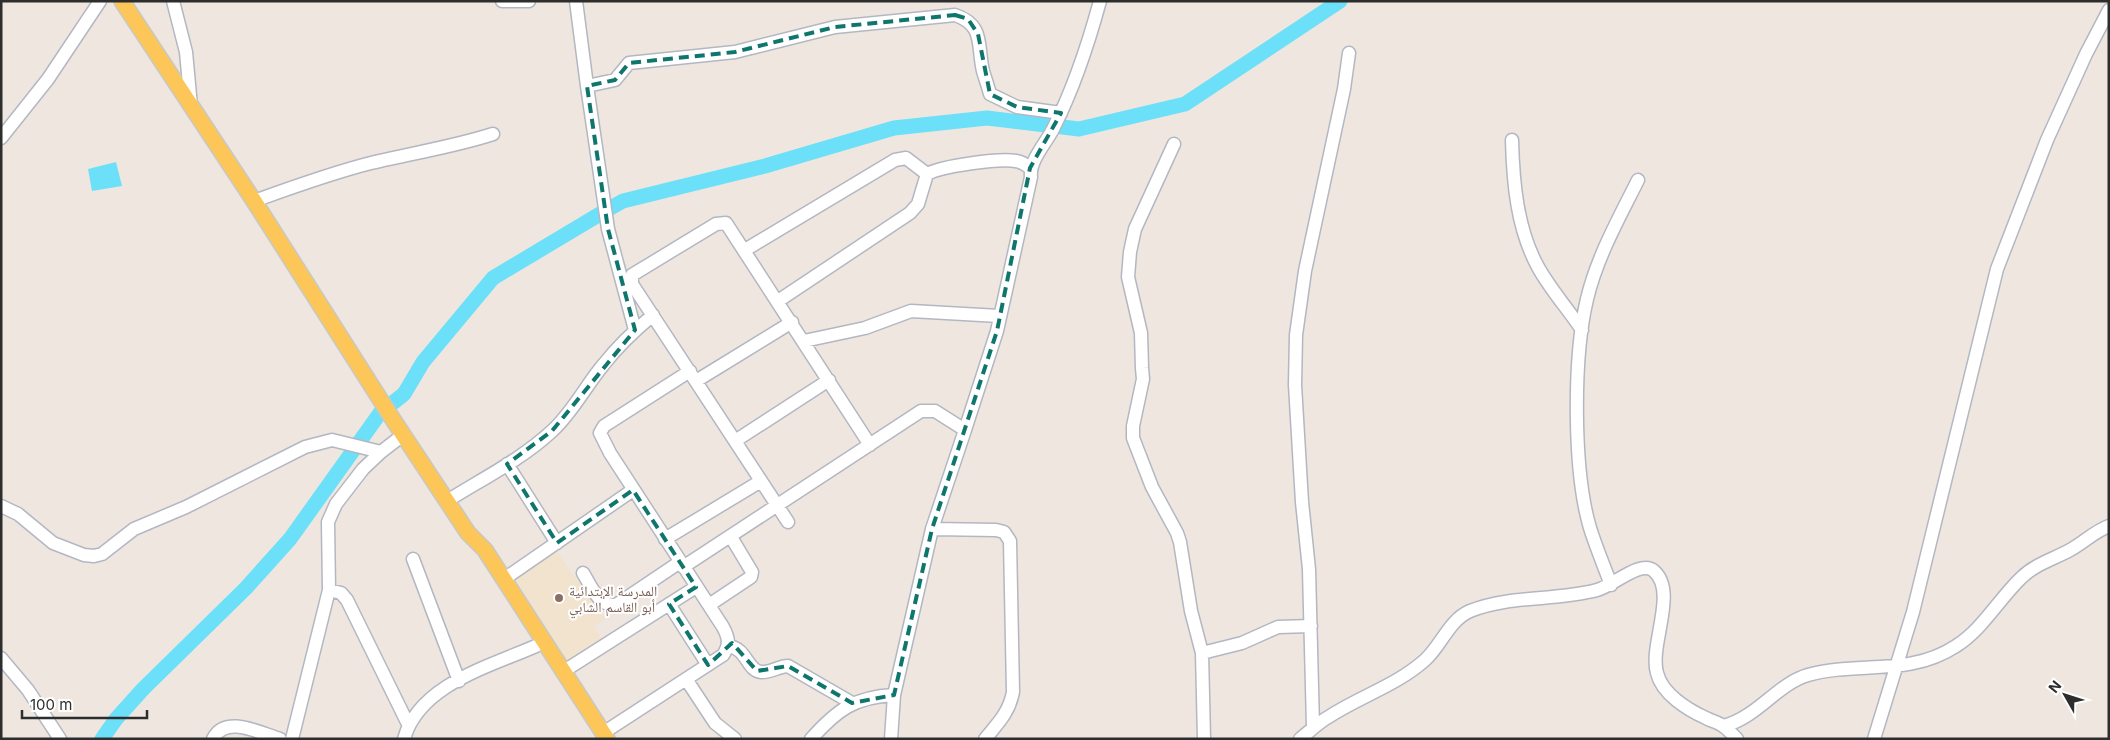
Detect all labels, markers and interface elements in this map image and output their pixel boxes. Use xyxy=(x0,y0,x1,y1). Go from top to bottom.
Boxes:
place label: المدرسة الإبتدائية أبو القاسم الشابي xyxy=(569,582,657,618)
marker: المدرسة الإبتدائية أبو القاسم الشابي xyxy=(553,592,565,604)
north arrow xyxy=(2040,670,2090,720)
text: N xyxy=(2045,677,2064,696)
scale bar xyxy=(22,688,148,720)
text: 100 m xyxy=(30,695,72,714)

